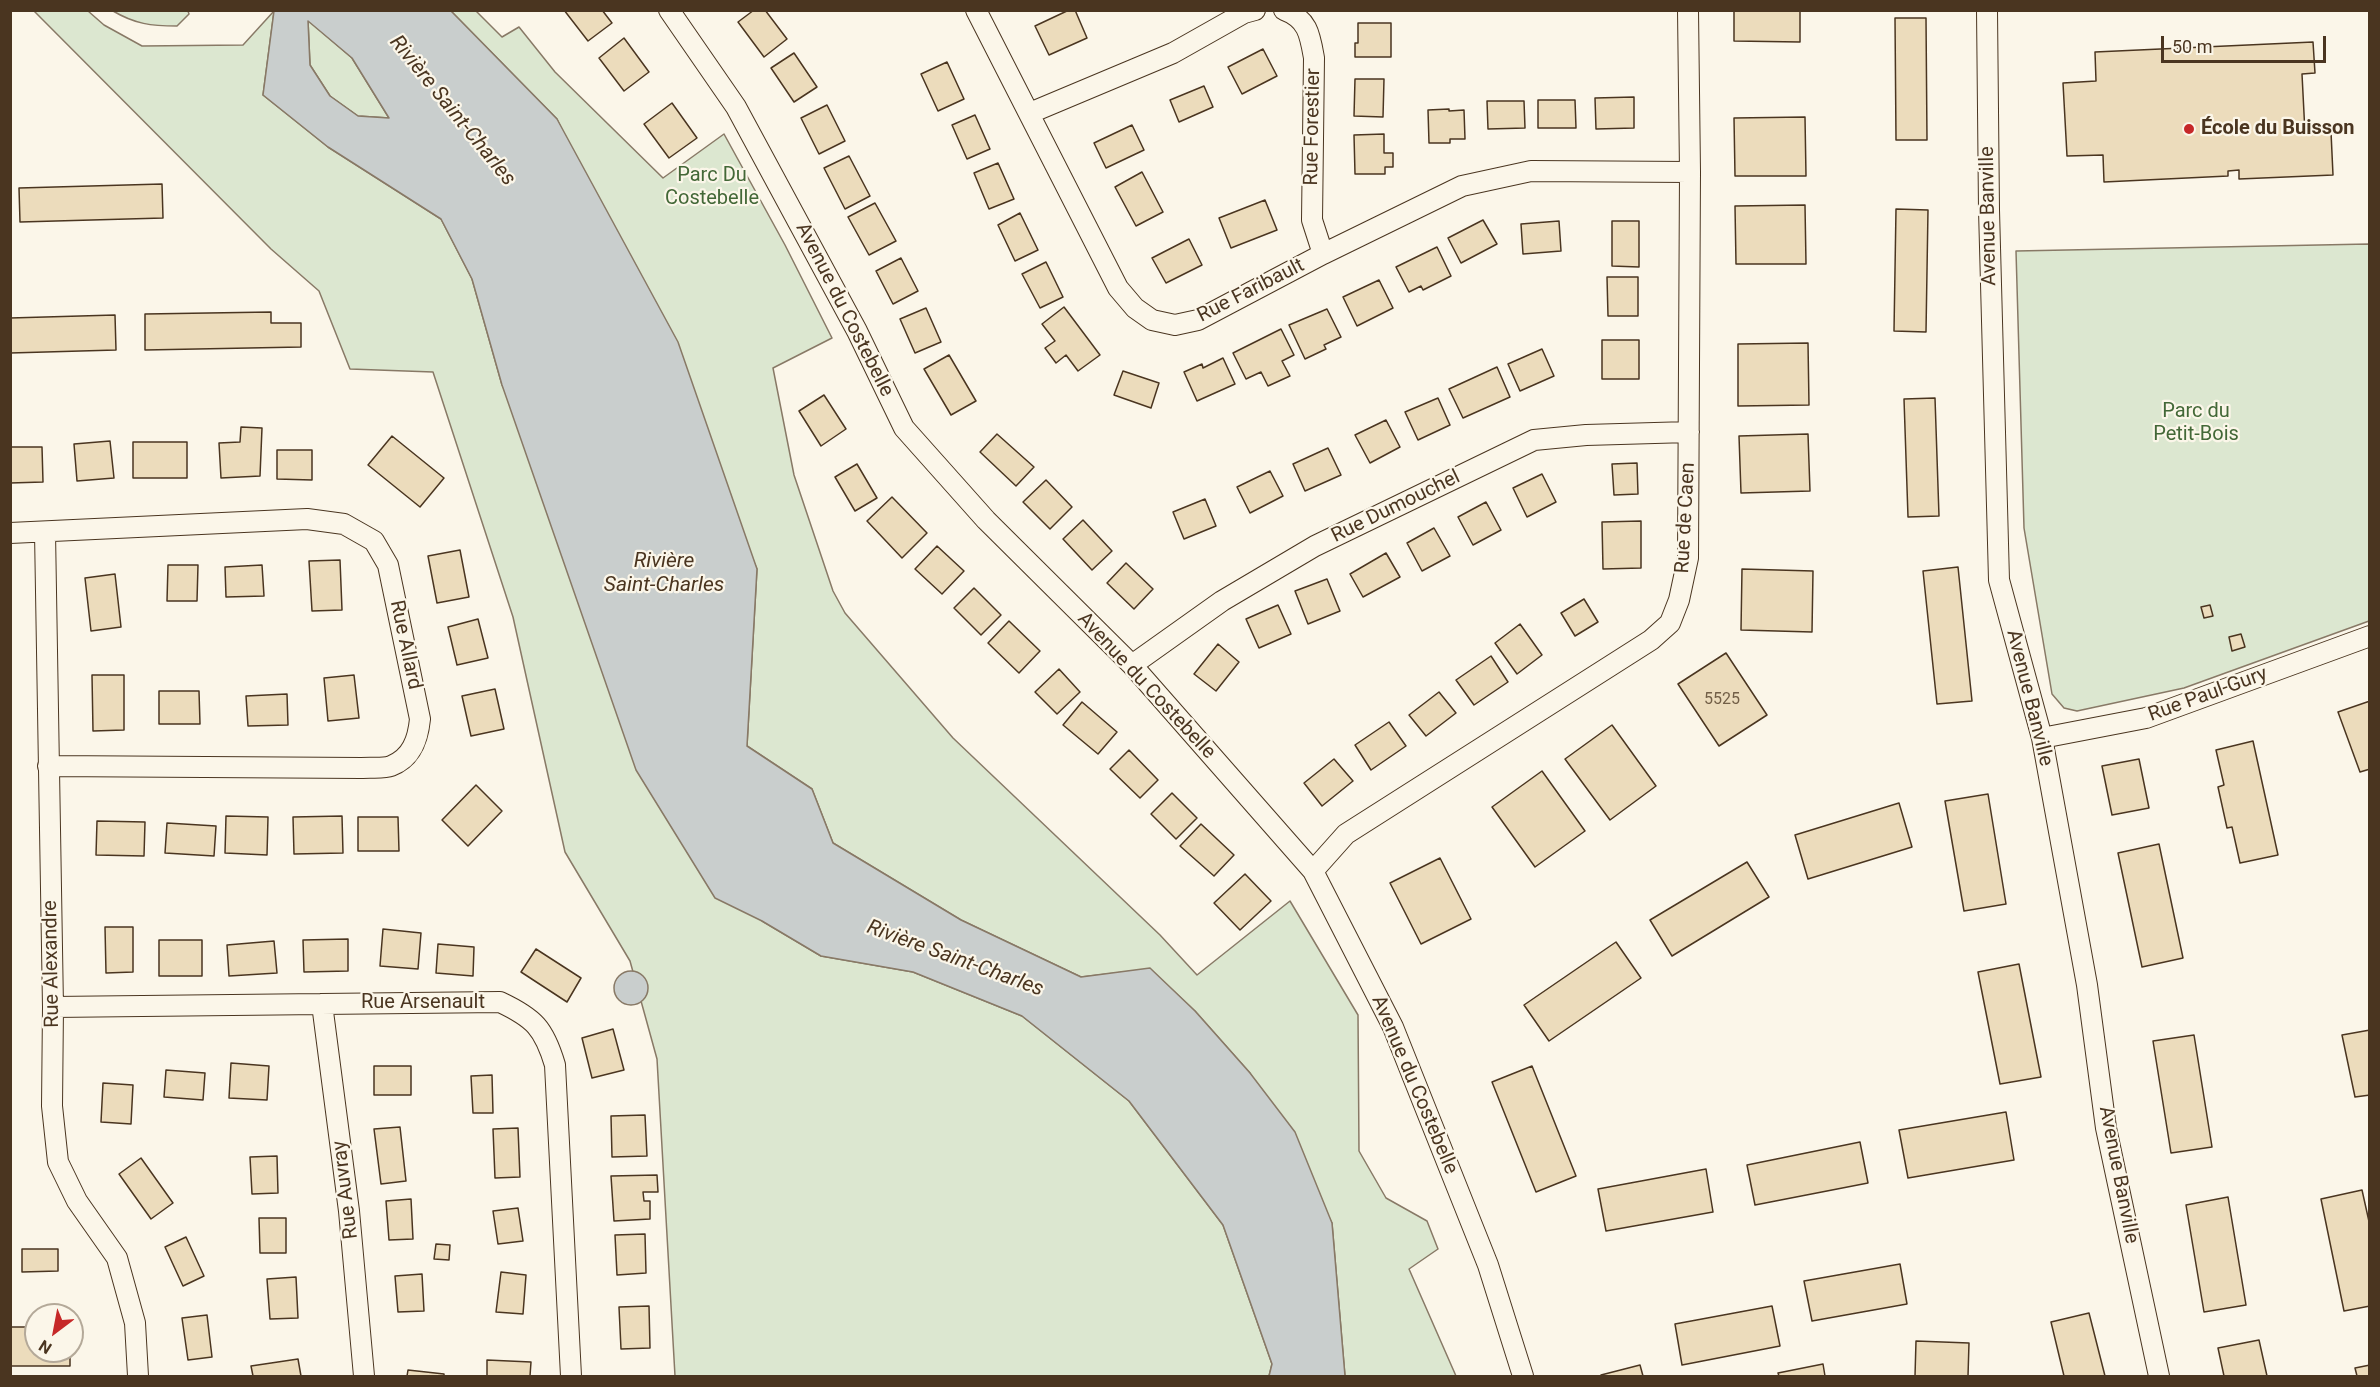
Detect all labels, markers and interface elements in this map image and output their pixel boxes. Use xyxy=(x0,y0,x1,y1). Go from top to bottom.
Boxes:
scale bar xyxy=(2164,24,2329,62)
water label: Rivière Saint-Charles xyxy=(384,31,520,191)
text: 50 m xyxy=(2172,36,2212,57)
street label: Rue Forestier xyxy=(1300,68,1326,186)
place label: École du Buisson xyxy=(2201,117,2355,141)
marker: École du Buisson xyxy=(2182,122,2196,136)
street label: Avenue Banville xyxy=(1976,146,2002,286)
park label: Parc Du Costebelle xyxy=(665,164,759,211)
street label: Avenue du Costebelle xyxy=(790,219,898,401)
street label: Rue Faribault xyxy=(1194,254,1308,328)
park label: Parc du Petit-Bois xyxy=(2153,400,2239,447)
street label: Rue de Caen xyxy=(1671,462,1701,574)
street label: Rue Dumouchel xyxy=(1328,466,1464,548)
water label: Rivière Saint-Charles xyxy=(604,549,724,599)
street label: Rue Allard xyxy=(384,598,426,692)
street label: Avenue du Costebelle xyxy=(1072,608,1220,764)
street label: Avenue Banville xyxy=(2000,627,2058,769)
street label: Rue Paul-Gury xyxy=(2145,662,2271,728)
house number: 5525 xyxy=(1704,690,1740,710)
street label: Rue Alexandre xyxy=(39,900,65,1028)
water label: Rivière Saint-Charles xyxy=(863,915,1047,1003)
street label: Rue Arsenault xyxy=(361,991,485,1015)
street label: Avenue du Costebelle xyxy=(1366,992,1462,1178)
street label: Avenue Banville xyxy=(2093,1104,2143,1246)
street label: Rue Auvray xyxy=(328,1139,364,1241)
north arrow xyxy=(24,1303,84,1363)
text: N xyxy=(35,1336,55,1358)

